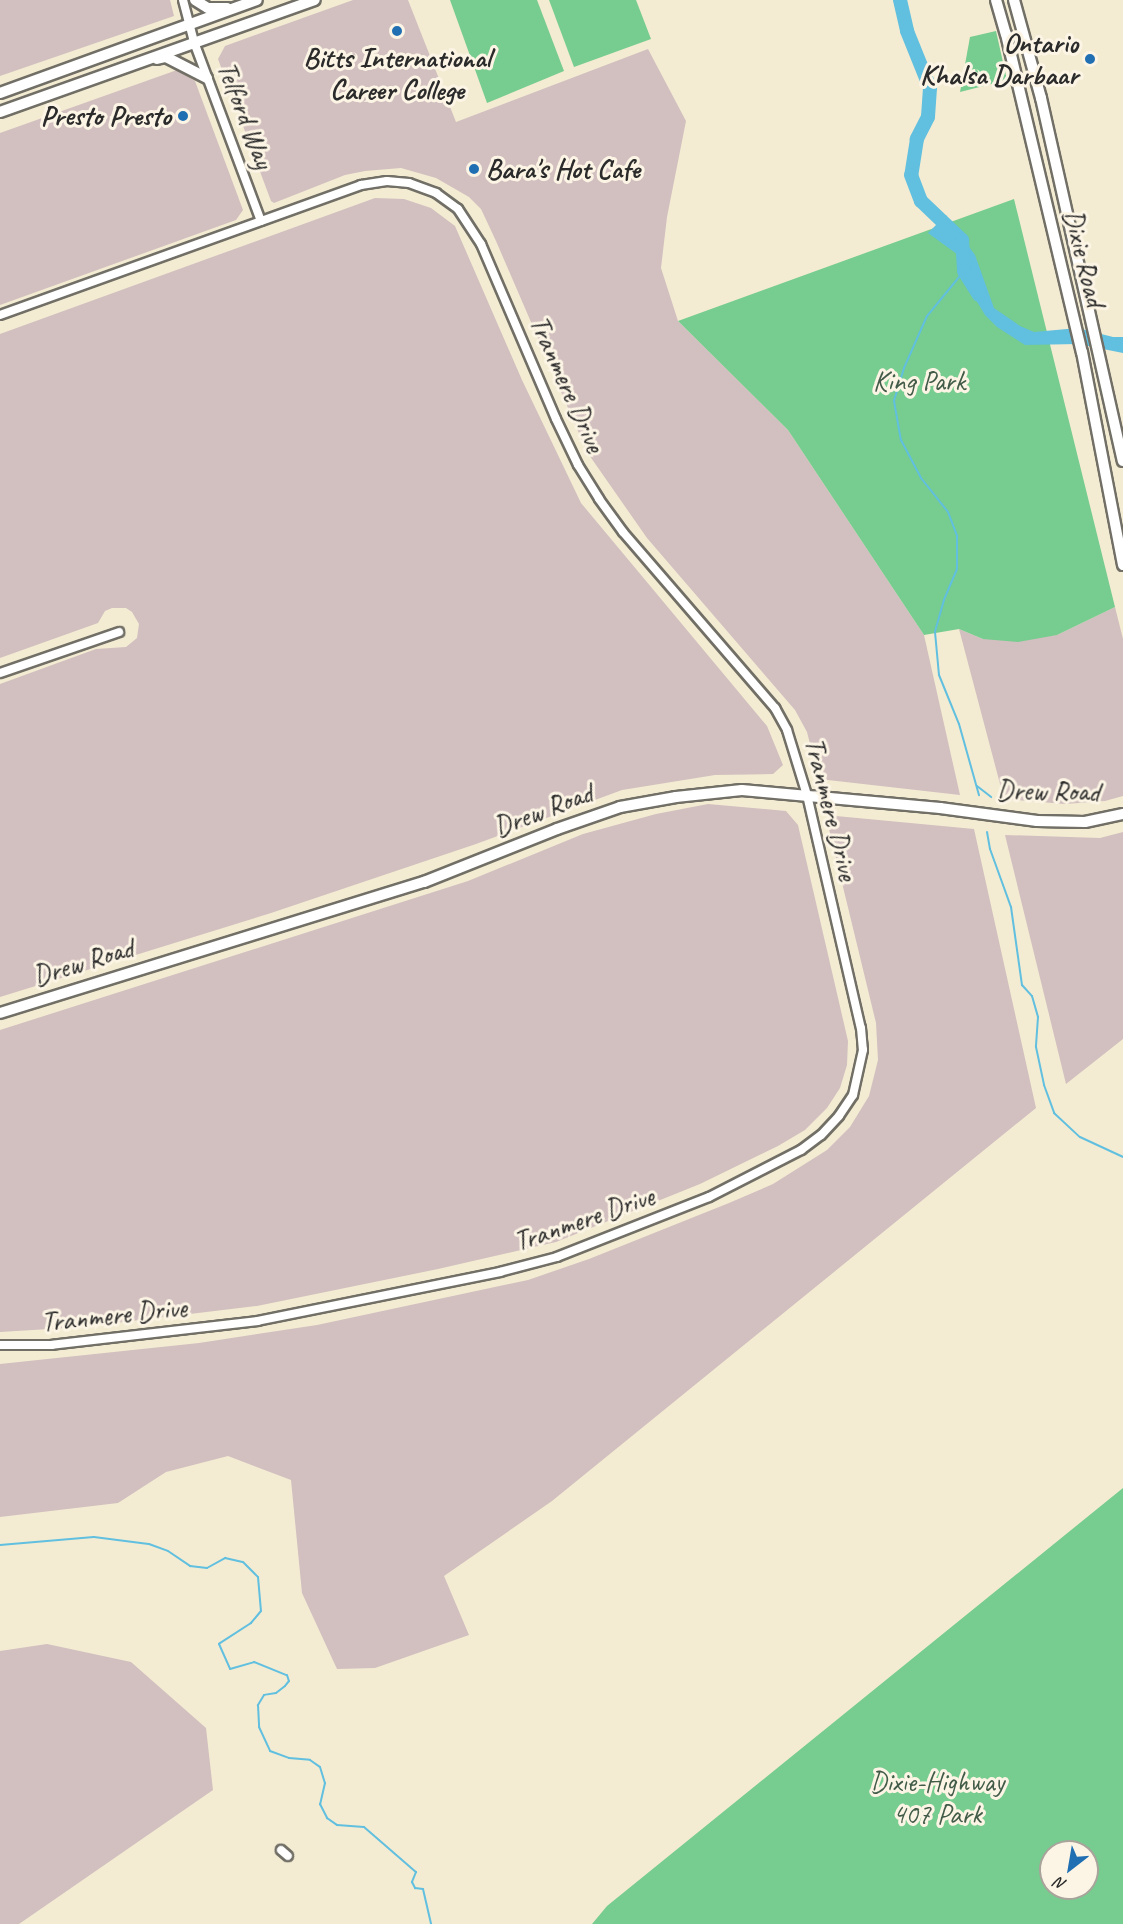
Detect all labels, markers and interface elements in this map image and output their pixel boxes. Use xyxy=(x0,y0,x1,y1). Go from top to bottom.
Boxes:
marker: Bitts International Career College xyxy=(390,24,404,38)
place label: Ontario Khalsa Darbaar xyxy=(920,26,1078,92)
place label: Bitts International Career College xyxy=(304,41,490,107)
marker: Ontario Khalsa Darbaar xyxy=(1083,52,1097,66)
street label: Telford Way xyxy=(209,57,281,173)
place label: Presto Presto xyxy=(41,99,171,133)
marker: Presto Presto xyxy=(176,109,190,123)
place label: Bara's Hot Cafe xyxy=(486,152,640,186)
marker: Bara's Hot Cafe xyxy=(467,162,481,176)
street label: Dixie Road xyxy=(1056,206,1112,310)
street label: Tranmere Drive xyxy=(522,310,612,458)
park label: King Park xyxy=(872,364,966,398)
street label: Tranmere Drive xyxy=(797,734,865,884)
street label: Drew Road xyxy=(996,773,1100,809)
street label: Drew Road xyxy=(489,776,597,844)
street label: Drew Road xyxy=(28,931,138,993)
street label: Tranmere Drive xyxy=(509,1179,659,1259)
street label: Tranmere Drive xyxy=(39,1291,189,1339)
park label: Dixie-Highway 407 Park xyxy=(870,1765,1004,1831)
north arrow xyxy=(1039,1840,1099,1900)
text: N xyxy=(1051,1873,1070,1895)

